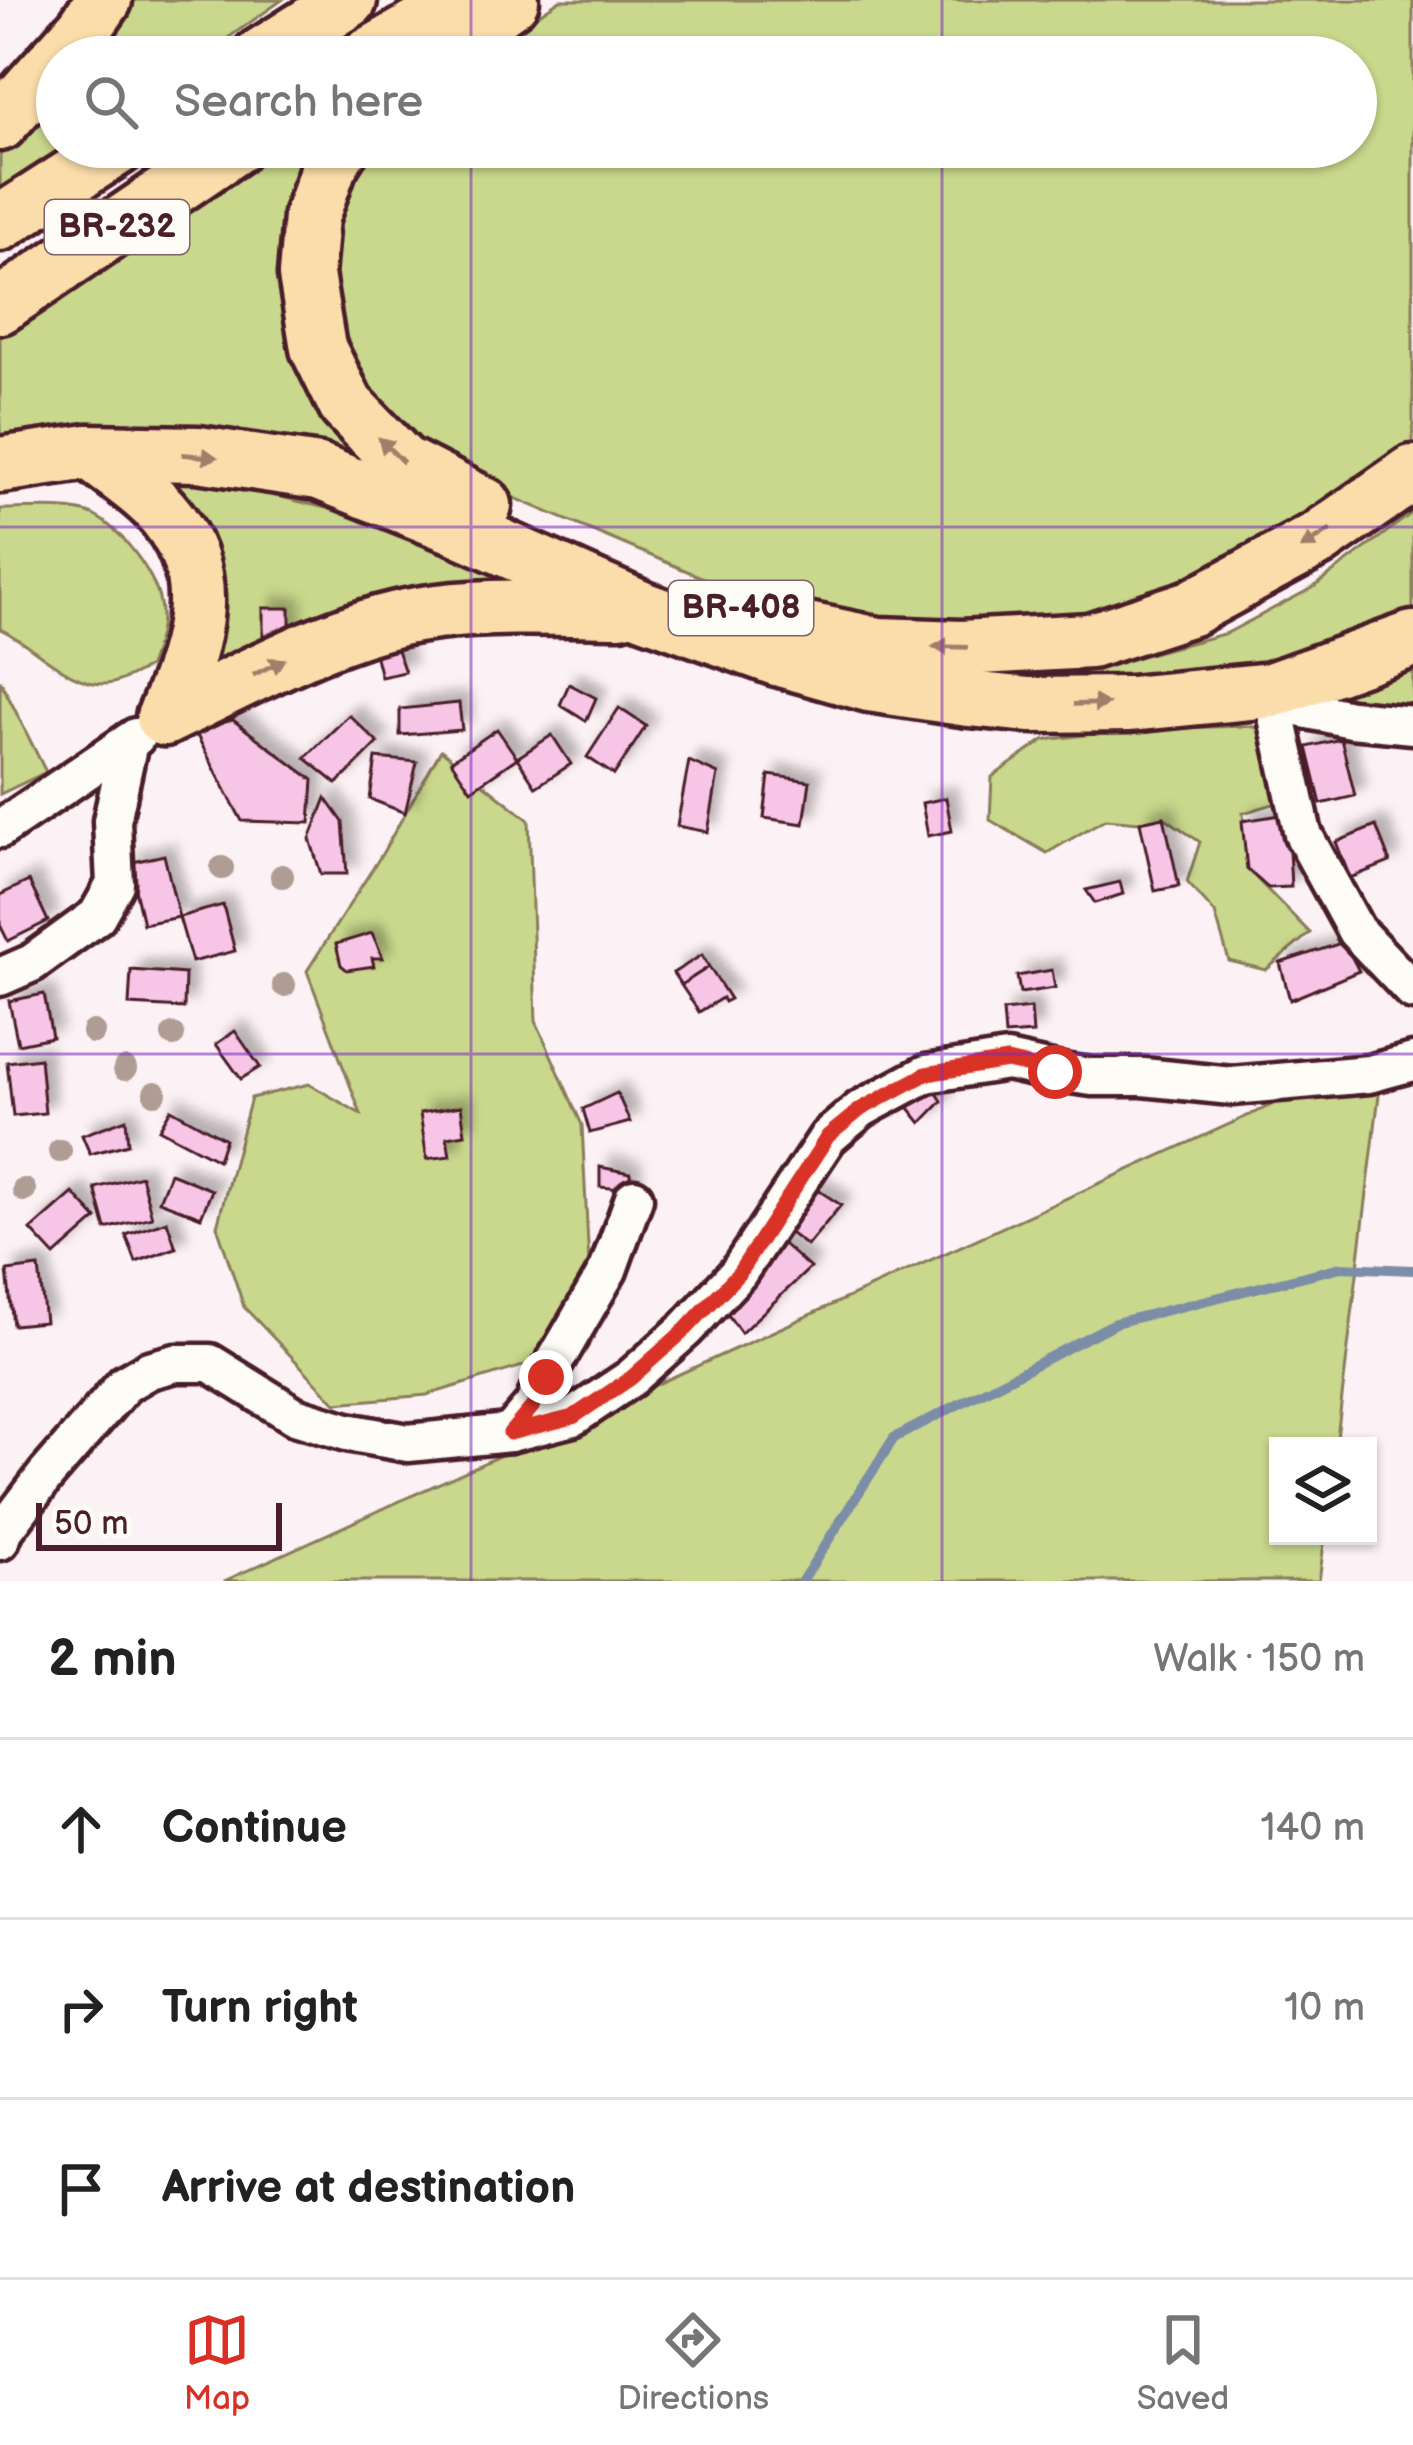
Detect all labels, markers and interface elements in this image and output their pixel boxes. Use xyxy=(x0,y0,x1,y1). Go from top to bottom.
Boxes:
search box xyxy=(36,36,1377,168)
icon: search xyxy=(78,69,144,135)
text: Search here xyxy=(174,75,423,130)
road number: BR-232 xyxy=(45,200,189,254)
one-way arrow xyxy=(377,437,406,465)
one-way arrow xyxy=(182,446,219,465)
one-way arrow xyxy=(1300,528,1333,550)
road number: BR-408 xyxy=(669,581,813,635)
one-way arrow xyxy=(930,638,968,657)
one-way arrow xyxy=(252,658,287,678)
one-way arrow xyxy=(1073,695,1111,714)
route start xyxy=(1028,1045,1082,1099)
route end xyxy=(519,1350,573,1404)
map controls xyxy=(1269,1437,1377,1545)
button: layers xyxy=(1269,1437,1377,1545)
scale bar xyxy=(36,1497,282,1550)
text: 50 m xyxy=(54,1504,129,1544)
text: 2 min xyxy=(48,1629,177,1690)
text: Walk · 150 m xyxy=(1153,1636,1365,1683)
icon: ahead xyxy=(48,1796,114,1862)
text: Continue xyxy=(162,1801,347,1856)
text: 140 m xyxy=(1260,1805,1365,1852)
icon: right xyxy=(48,1976,114,2042)
text: Turn right xyxy=(162,1981,358,2036)
text: 10 m xyxy=(1284,1985,1365,2032)
icon: arrive xyxy=(48,2156,114,2222)
text: Arrive at destination xyxy=(162,2161,575,2216)
tab: Map xyxy=(184,2307,250,2419)
tab: Directions xyxy=(617,2307,769,2419)
tab: Saved xyxy=(1137,2307,1229,2419)

